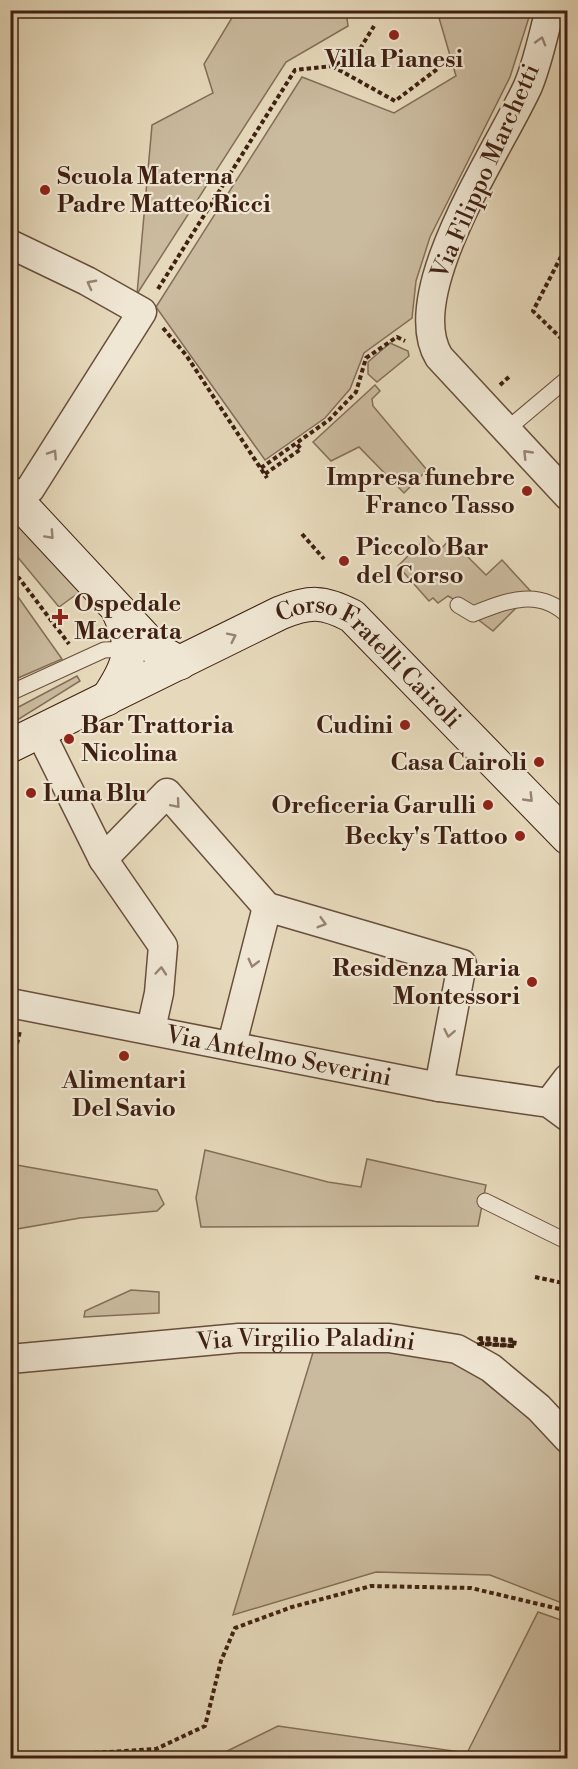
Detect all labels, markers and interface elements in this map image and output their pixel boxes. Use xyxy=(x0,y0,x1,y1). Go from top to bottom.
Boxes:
marker: Villa Pianesi xyxy=(387,28,401,42)
one-way arrow xyxy=(534,36,546,47)
place label: Villa Pianesi xyxy=(324,45,464,75)
street label: Via Filippo Marchetti xyxy=(425,59,547,284)
place label: Scuola Materna Padre Matteo Ricci xyxy=(57,162,271,220)
marker: Scuola Materna Padre Matteo Ricci xyxy=(38,183,52,197)
one-way arrow xyxy=(87,280,98,291)
one-way arrow xyxy=(45,449,56,460)
one-way arrow xyxy=(523,450,534,460)
place label: Impresa funebre Franco Tasso xyxy=(326,463,515,521)
marker: Impresa funebre Franco Tasso xyxy=(520,484,534,498)
one-way arrow xyxy=(43,528,54,539)
place label: Piccolo Bar del Corso xyxy=(356,533,489,591)
marker: Piccolo Bar del Corso xyxy=(337,554,351,568)
place label: Ospedale Macerata xyxy=(74,589,183,647)
street label: Corso Fratelli Cairoli xyxy=(271,590,467,735)
marker: Ospedale Macerata xyxy=(51,608,69,626)
one-way arrow xyxy=(226,632,237,644)
place label: Bar Trattoria Nicolina xyxy=(81,711,235,769)
place label: Cudini xyxy=(316,711,393,741)
marker: Cudini xyxy=(398,718,412,732)
marker: Bar Trattoria Nicolina xyxy=(62,732,76,746)
place label: Casa Cairoli xyxy=(390,748,527,778)
marker: Casa Cairoli xyxy=(532,755,546,769)
place label: Luna Blu xyxy=(43,779,147,809)
marker: Luna Blu xyxy=(24,786,38,800)
place label: Oreficeria Garulli xyxy=(271,791,476,821)
one-way arrow xyxy=(522,791,533,802)
one-way arrow xyxy=(169,797,180,807)
marker: Oreficeria Garulli xyxy=(481,798,495,812)
place label: Becky's Tattoo xyxy=(345,822,508,852)
marker: Becky's Tattoo xyxy=(513,829,527,843)
one-way arrow xyxy=(316,916,327,928)
place label: Residenza Maria Montessori xyxy=(332,954,521,1012)
one-way arrow xyxy=(247,958,260,968)
one-way arrow xyxy=(154,967,167,976)
marker: Residenza Maria Montessori xyxy=(525,975,539,989)
street label: Via Antelmo Severini xyxy=(162,1020,394,1093)
one-way arrow xyxy=(444,1028,456,1038)
marker: Alimentari Del Savio xyxy=(117,1049,131,1063)
place label: Alimentari Del Savio xyxy=(61,1066,187,1124)
street label: Via Virgilio Paladini xyxy=(194,1324,417,1358)

